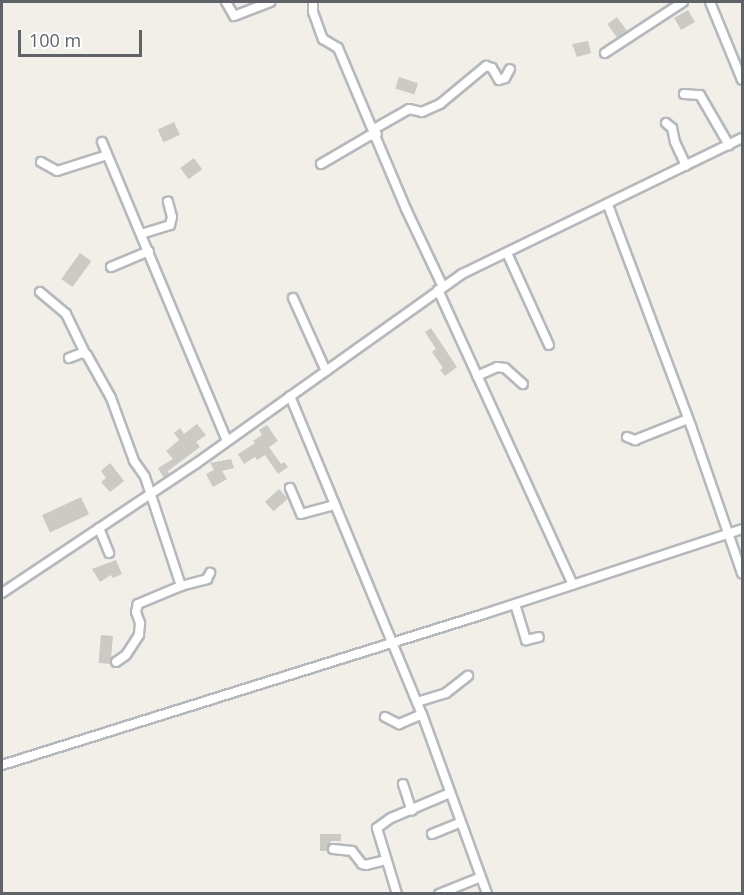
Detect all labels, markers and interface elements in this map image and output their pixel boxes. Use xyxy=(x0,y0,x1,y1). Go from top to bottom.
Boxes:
scale bar xyxy=(21,18,146,56)
text: 100 m xyxy=(29,28,81,52)

